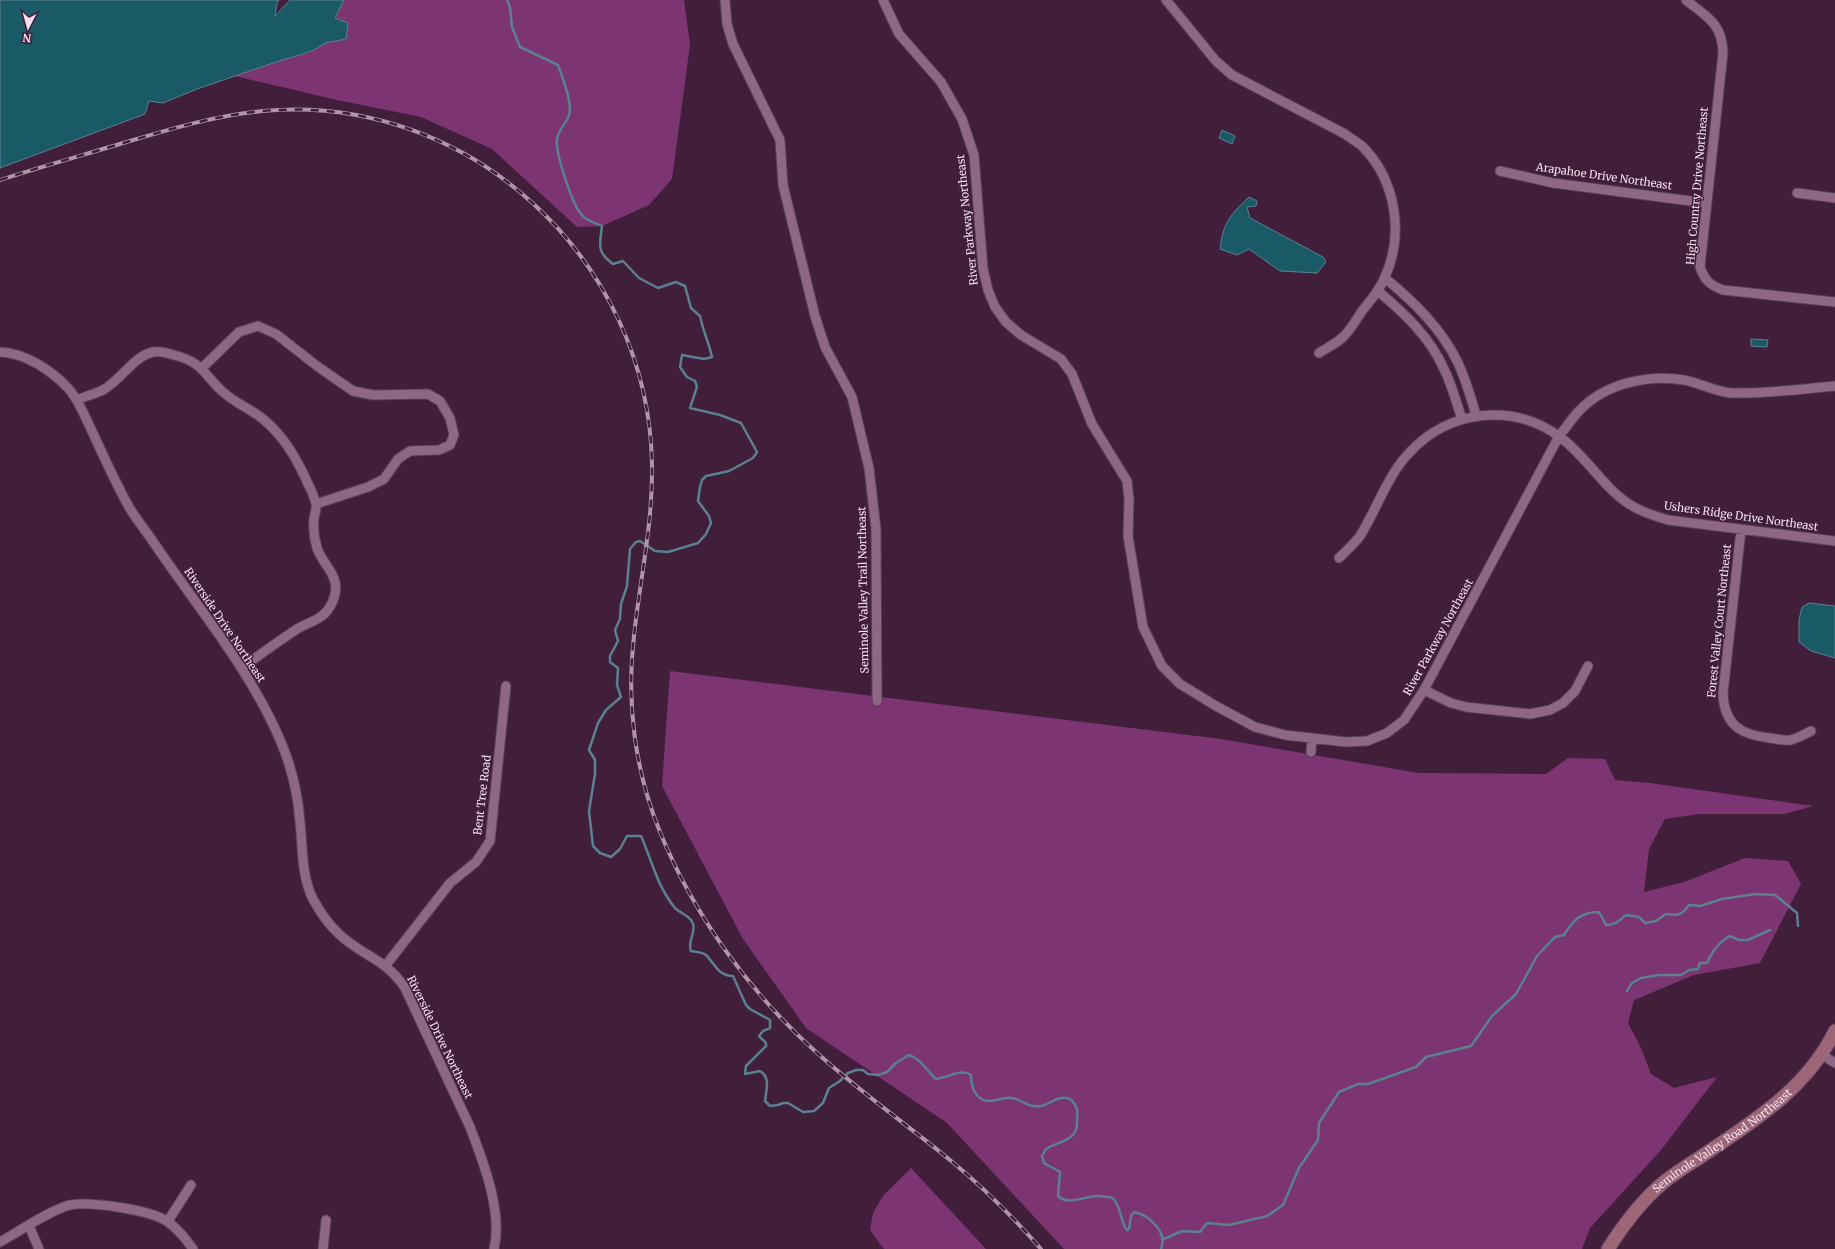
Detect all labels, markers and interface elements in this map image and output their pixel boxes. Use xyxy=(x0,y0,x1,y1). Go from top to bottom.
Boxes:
north arrow xyxy=(8,8,48,48)
text: N xyxy=(22,30,32,45)
street label: High Country Drive Northeast xyxy=(1683,106,1711,265)
street label: River Parkway Northeast xyxy=(953,153,981,286)
street label: Arapahoe Drive Northeast xyxy=(1534,159,1674,193)
street label: Ushers Ridge Drive Northeast xyxy=(1663,498,1820,534)
street label: Seminole Valley Trail Northeast xyxy=(855,506,871,674)
street label: Forest Valley Court Northeast xyxy=(1704,543,1734,699)
street label: Riverside Drive Northeast xyxy=(181,565,269,686)
street label: River Parkway Northeast xyxy=(1400,575,1476,698)
street label: Bent Tree Road xyxy=(470,754,494,836)
street label: Riverside Drive Northeast xyxy=(404,973,476,1102)
street label: Seminole Valley Road Northeast xyxy=(1649,1085,1795,1196)

